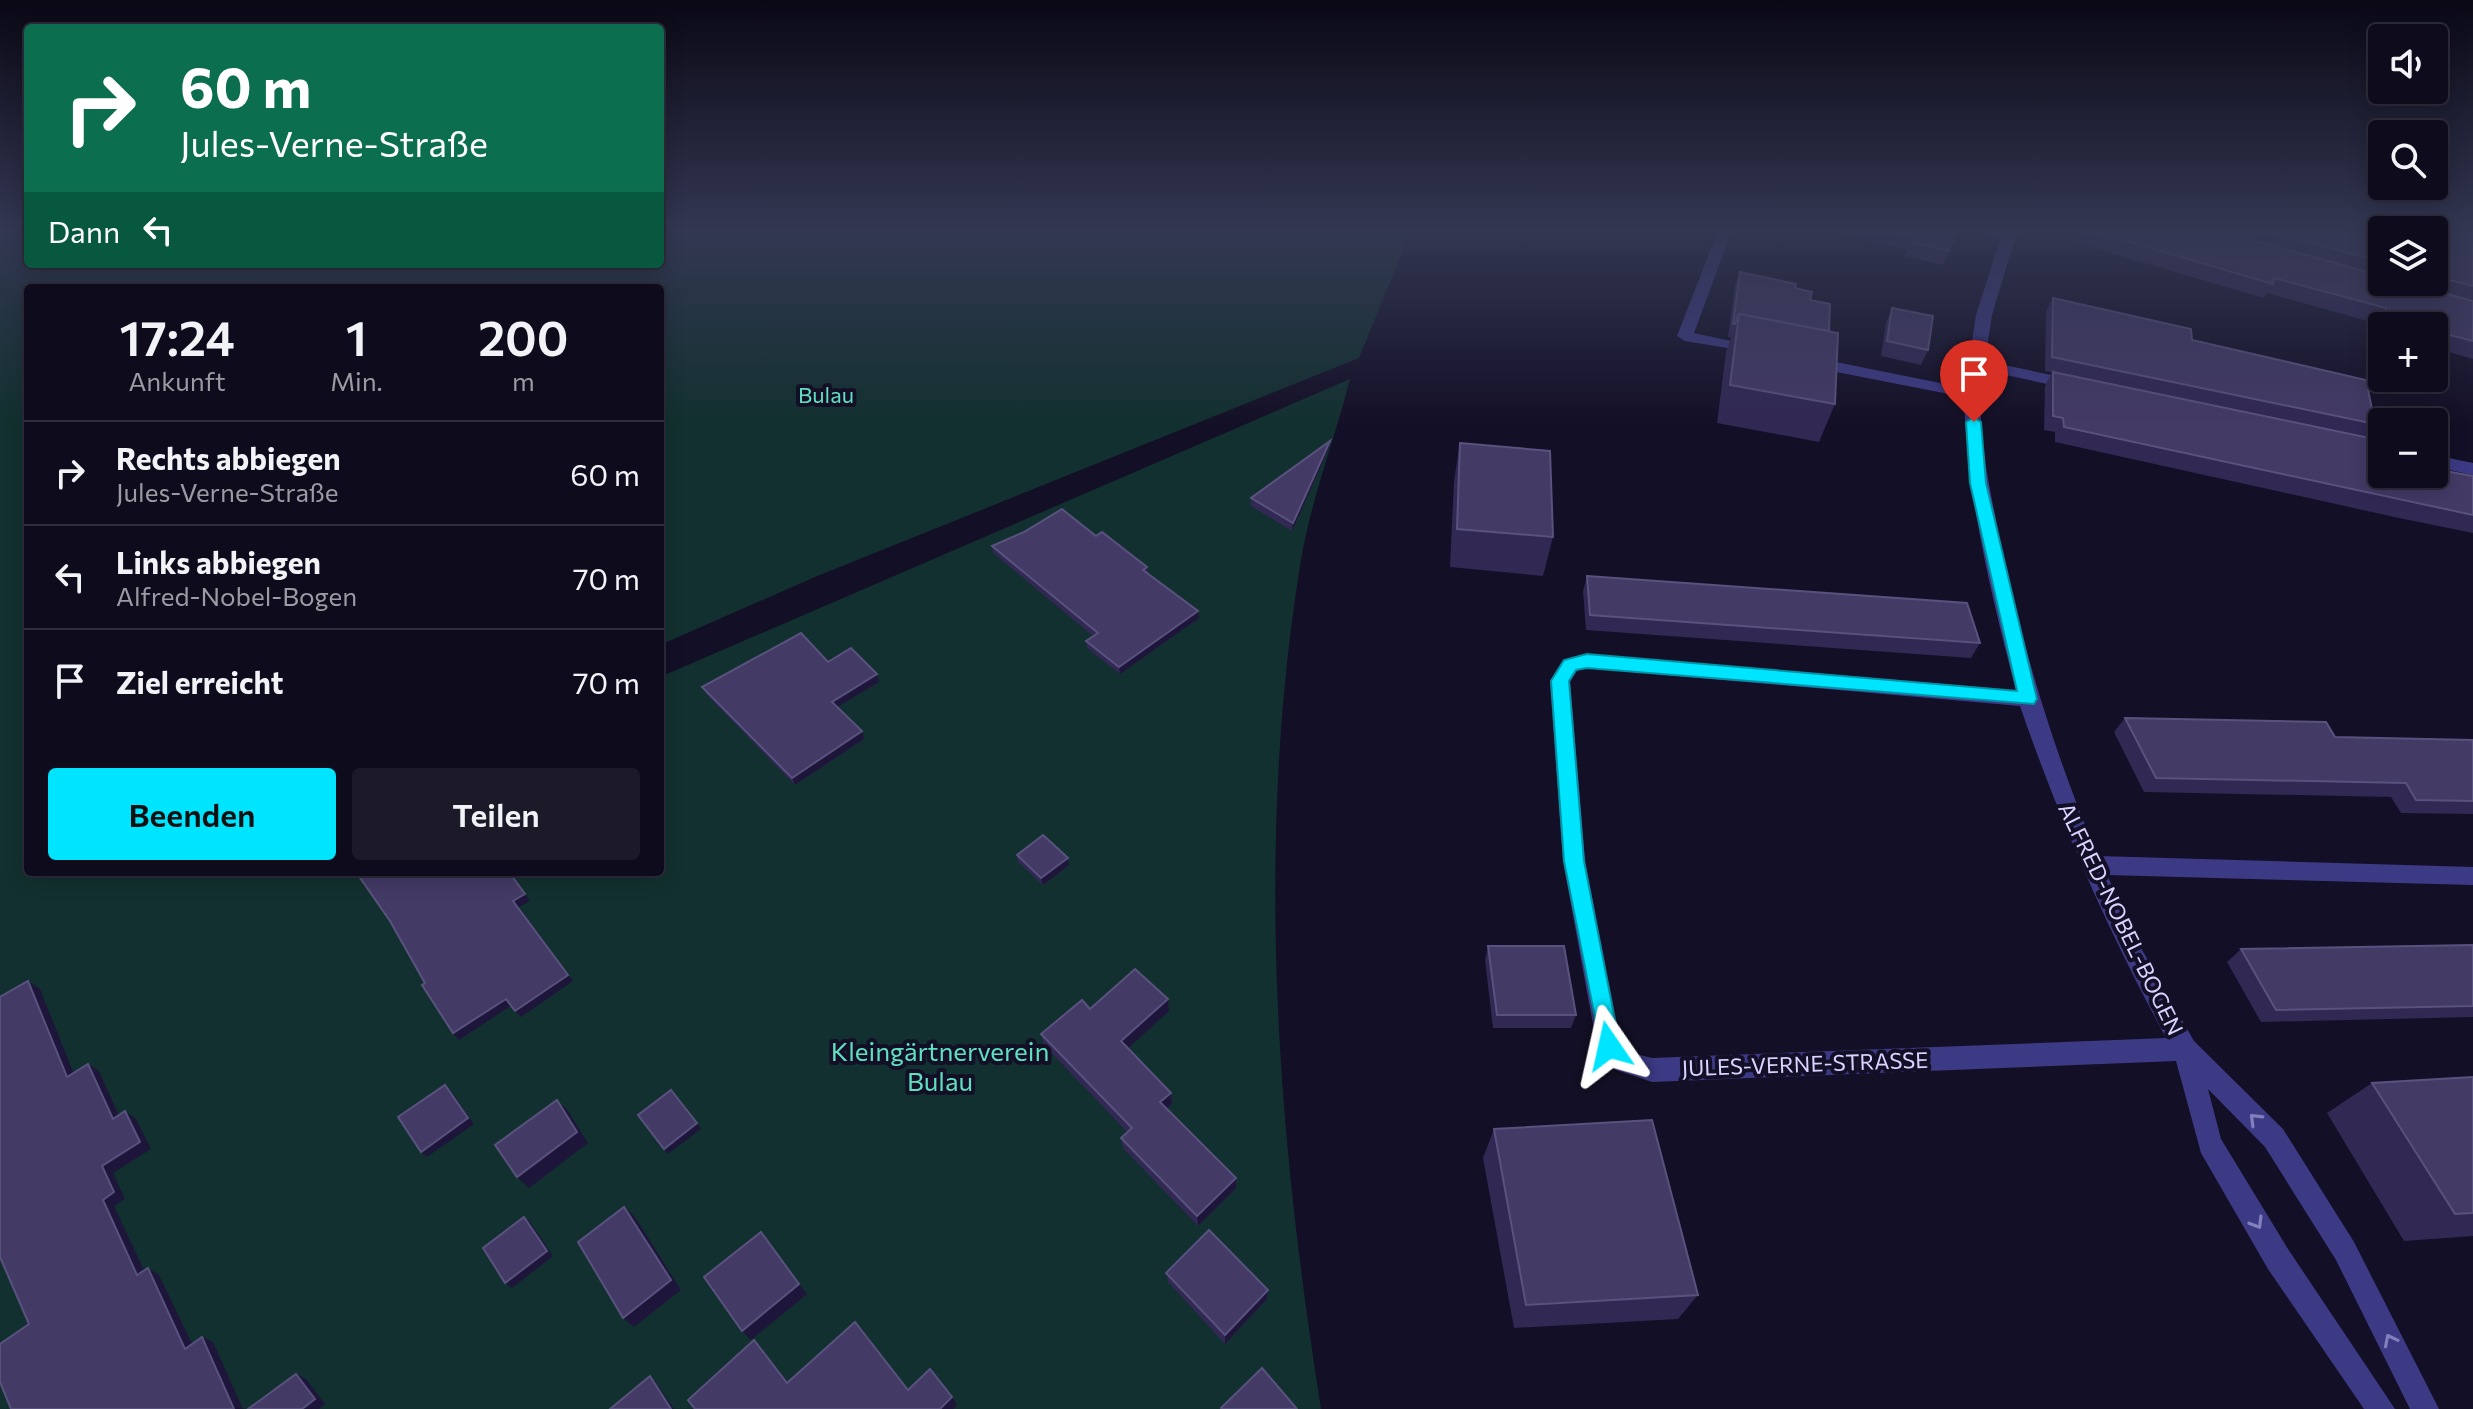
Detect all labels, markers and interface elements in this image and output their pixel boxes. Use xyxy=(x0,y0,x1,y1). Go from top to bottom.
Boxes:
map controls xyxy=(2368,24,2448,488)
button: sound xyxy=(2368,24,2448,104)
text: 60 m xyxy=(180,51,311,120)
icon: right xyxy=(48,56,152,160)
text: Jules-Verne-Straße xyxy=(180,120,488,164)
button: search xyxy=(2368,120,2448,200)
icon: left xyxy=(136,208,180,252)
text: Dann xyxy=(48,212,120,249)
button: layers xyxy=(2368,216,2448,296)
text: 17:24 xyxy=(119,307,235,366)
text: 1 xyxy=(346,307,367,366)
text: 200 xyxy=(478,307,568,366)
button: + xyxy=(2368,312,2448,392)
pin xyxy=(1940,340,2008,422)
icon: arrive xyxy=(1952,352,1996,396)
text: Ankunft xyxy=(128,365,226,396)
text: Min. xyxy=(330,365,383,396)
text: m xyxy=(512,365,535,396)
park label: Bulau xyxy=(798,381,854,408)
button: − xyxy=(2368,408,2448,488)
text: Rechts abbiegen xyxy=(116,439,341,476)
icon: right xyxy=(48,451,92,495)
text: 60 m xyxy=(570,455,640,492)
text: Jules-Verne-Straße xyxy=(116,476,338,507)
text: Links abbiegen xyxy=(116,543,321,580)
icon: left xyxy=(48,555,92,599)
text: 70 m xyxy=(573,559,640,596)
text: Alfred-Nobel-Bogen xyxy=(116,580,357,611)
icon: arrive xyxy=(48,659,92,703)
text: Ziel erreicht xyxy=(116,663,284,700)
text: 70 m xyxy=(573,663,640,700)
button: Beenden xyxy=(48,768,336,860)
button: Teilen xyxy=(352,768,640,860)
street label: ALFRED-NOBEL-BOGEN xyxy=(2053,798,2190,1039)
position arrow xyxy=(1567,1004,1651,1088)
park label: Kleingärtnerverein Bulau xyxy=(831,1035,1049,1096)
street label: JULES-VERNE-STRASSE xyxy=(1681,1046,1929,1081)
one-way arrow xyxy=(2250,1113,2264,1128)
one-way arrow xyxy=(2247,1214,2262,1229)
one-way arrow xyxy=(2384,1333,2400,1348)

